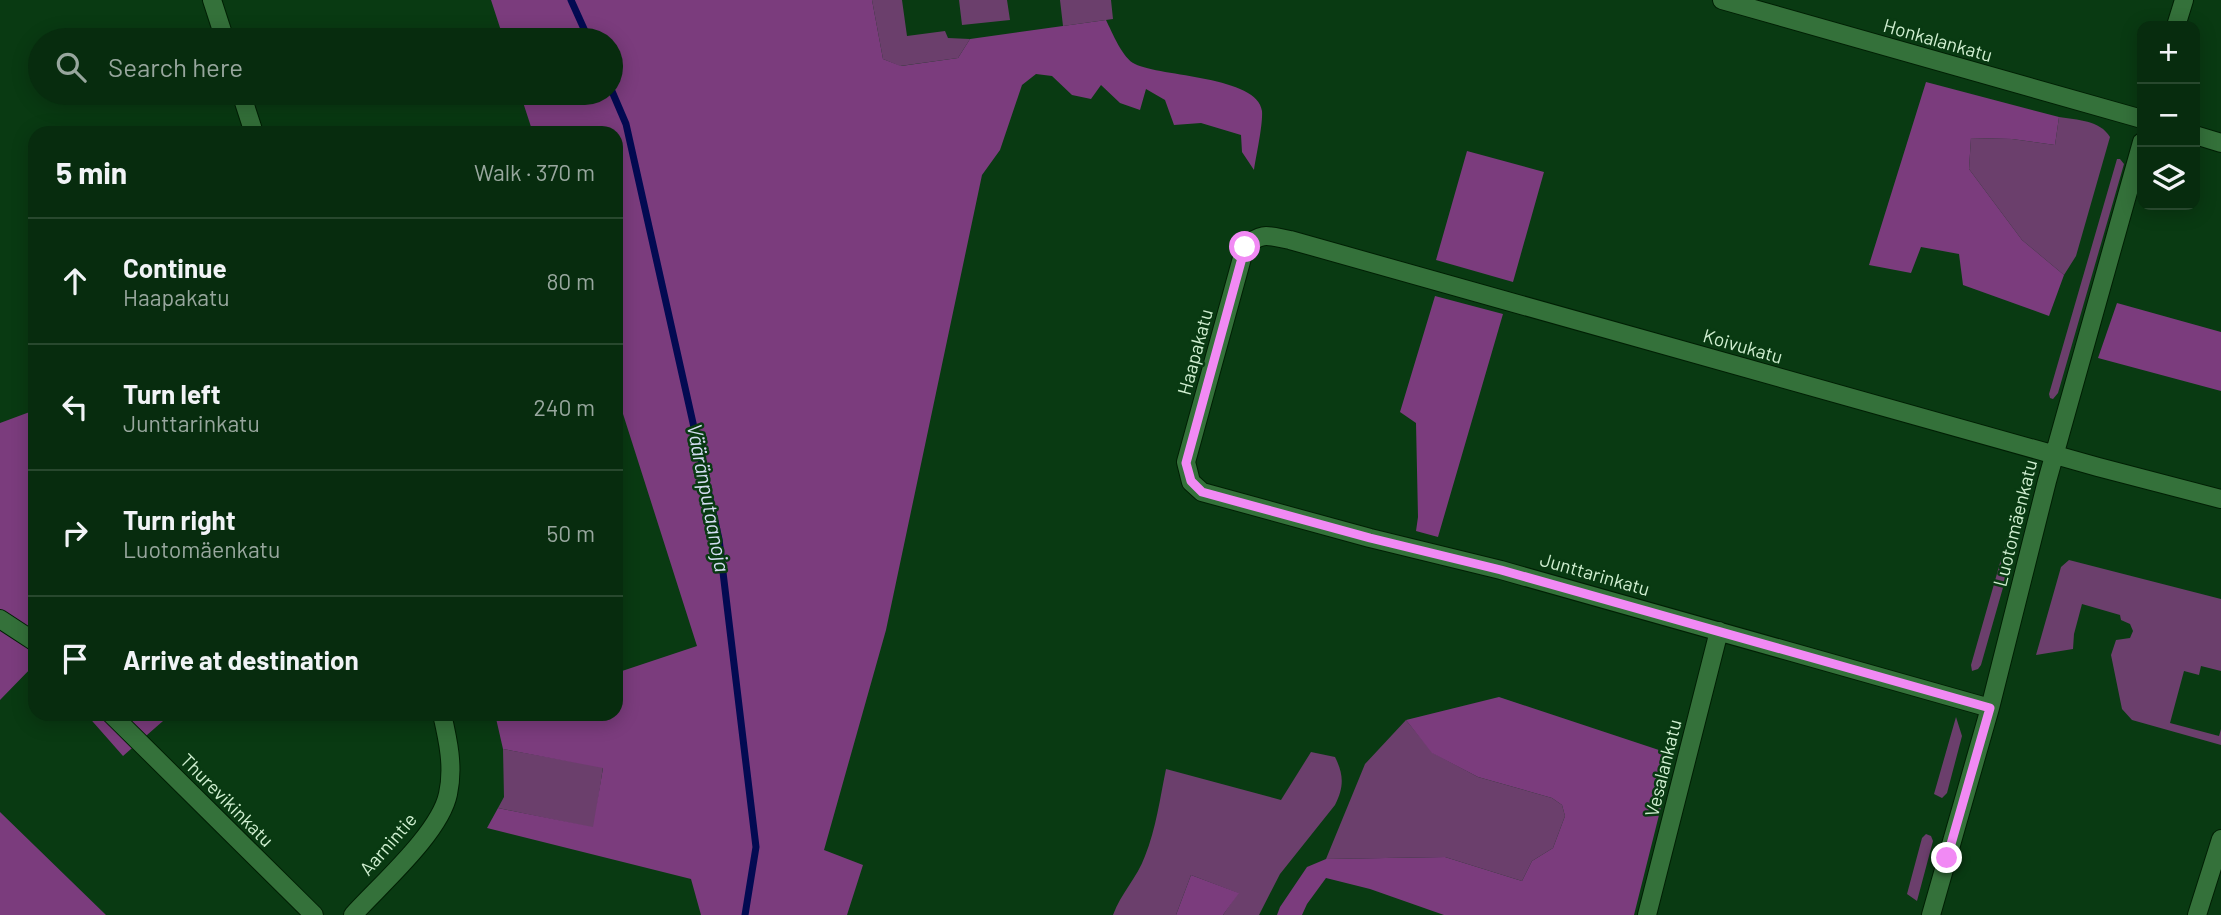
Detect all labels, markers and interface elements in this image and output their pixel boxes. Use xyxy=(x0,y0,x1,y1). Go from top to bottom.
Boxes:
street label: Honkalankatu xyxy=(1881,13,1995,66)
map controls xyxy=(2137,21,2200,210)
button: + xyxy=(2137,21,2200,84)
search box xyxy=(28,28,623,105)
icon: search xyxy=(52,48,90,86)
text: Search here xyxy=(108,51,243,82)
button: − xyxy=(2137,84,2200,147)
button: layers xyxy=(2137,147,2200,210)
text: 5 min xyxy=(56,154,127,190)
text: Walk · 370 m xyxy=(474,158,595,186)
route start xyxy=(1229,231,1260,262)
text: Continue xyxy=(123,252,227,283)
icon: ahead xyxy=(56,262,94,300)
text: 80 m xyxy=(546,267,595,295)
text: Haapakatu xyxy=(123,283,230,311)
street label: Haapakatu xyxy=(1172,306,1217,397)
street label: Koivukatu xyxy=(1701,323,1786,368)
text: Turn left xyxy=(123,378,221,409)
icon: left xyxy=(56,388,94,426)
text: 240 m xyxy=(533,393,595,421)
text: Junttarinkatu xyxy=(123,409,260,437)
water label: Vääränputaanoja xyxy=(683,422,736,574)
street label: Luotomäenkatu xyxy=(1988,457,2041,589)
text: Turn right xyxy=(123,504,236,535)
icon: right xyxy=(56,514,94,552)
text: 50 m xyxy=(547,519,595,547)
text: Luotomäenkatu xyxy=(123,535,280,563)
street label: Junttarinkatu xyxy=(1538,547,1653,600)
icon: arrive xyxy=(56,640,94,678)
text: Arrive at destination xyxy=(123,644,359,675)
street label: Vesalankatu xyxy=(1639,717,1686,819)
street label: Thurevikinkatu xyxy=(176,748,279,851)
street label: Aarnintie xyxy=(354,808,421,880)
route end xyxy=(1931,842,1962,873)

